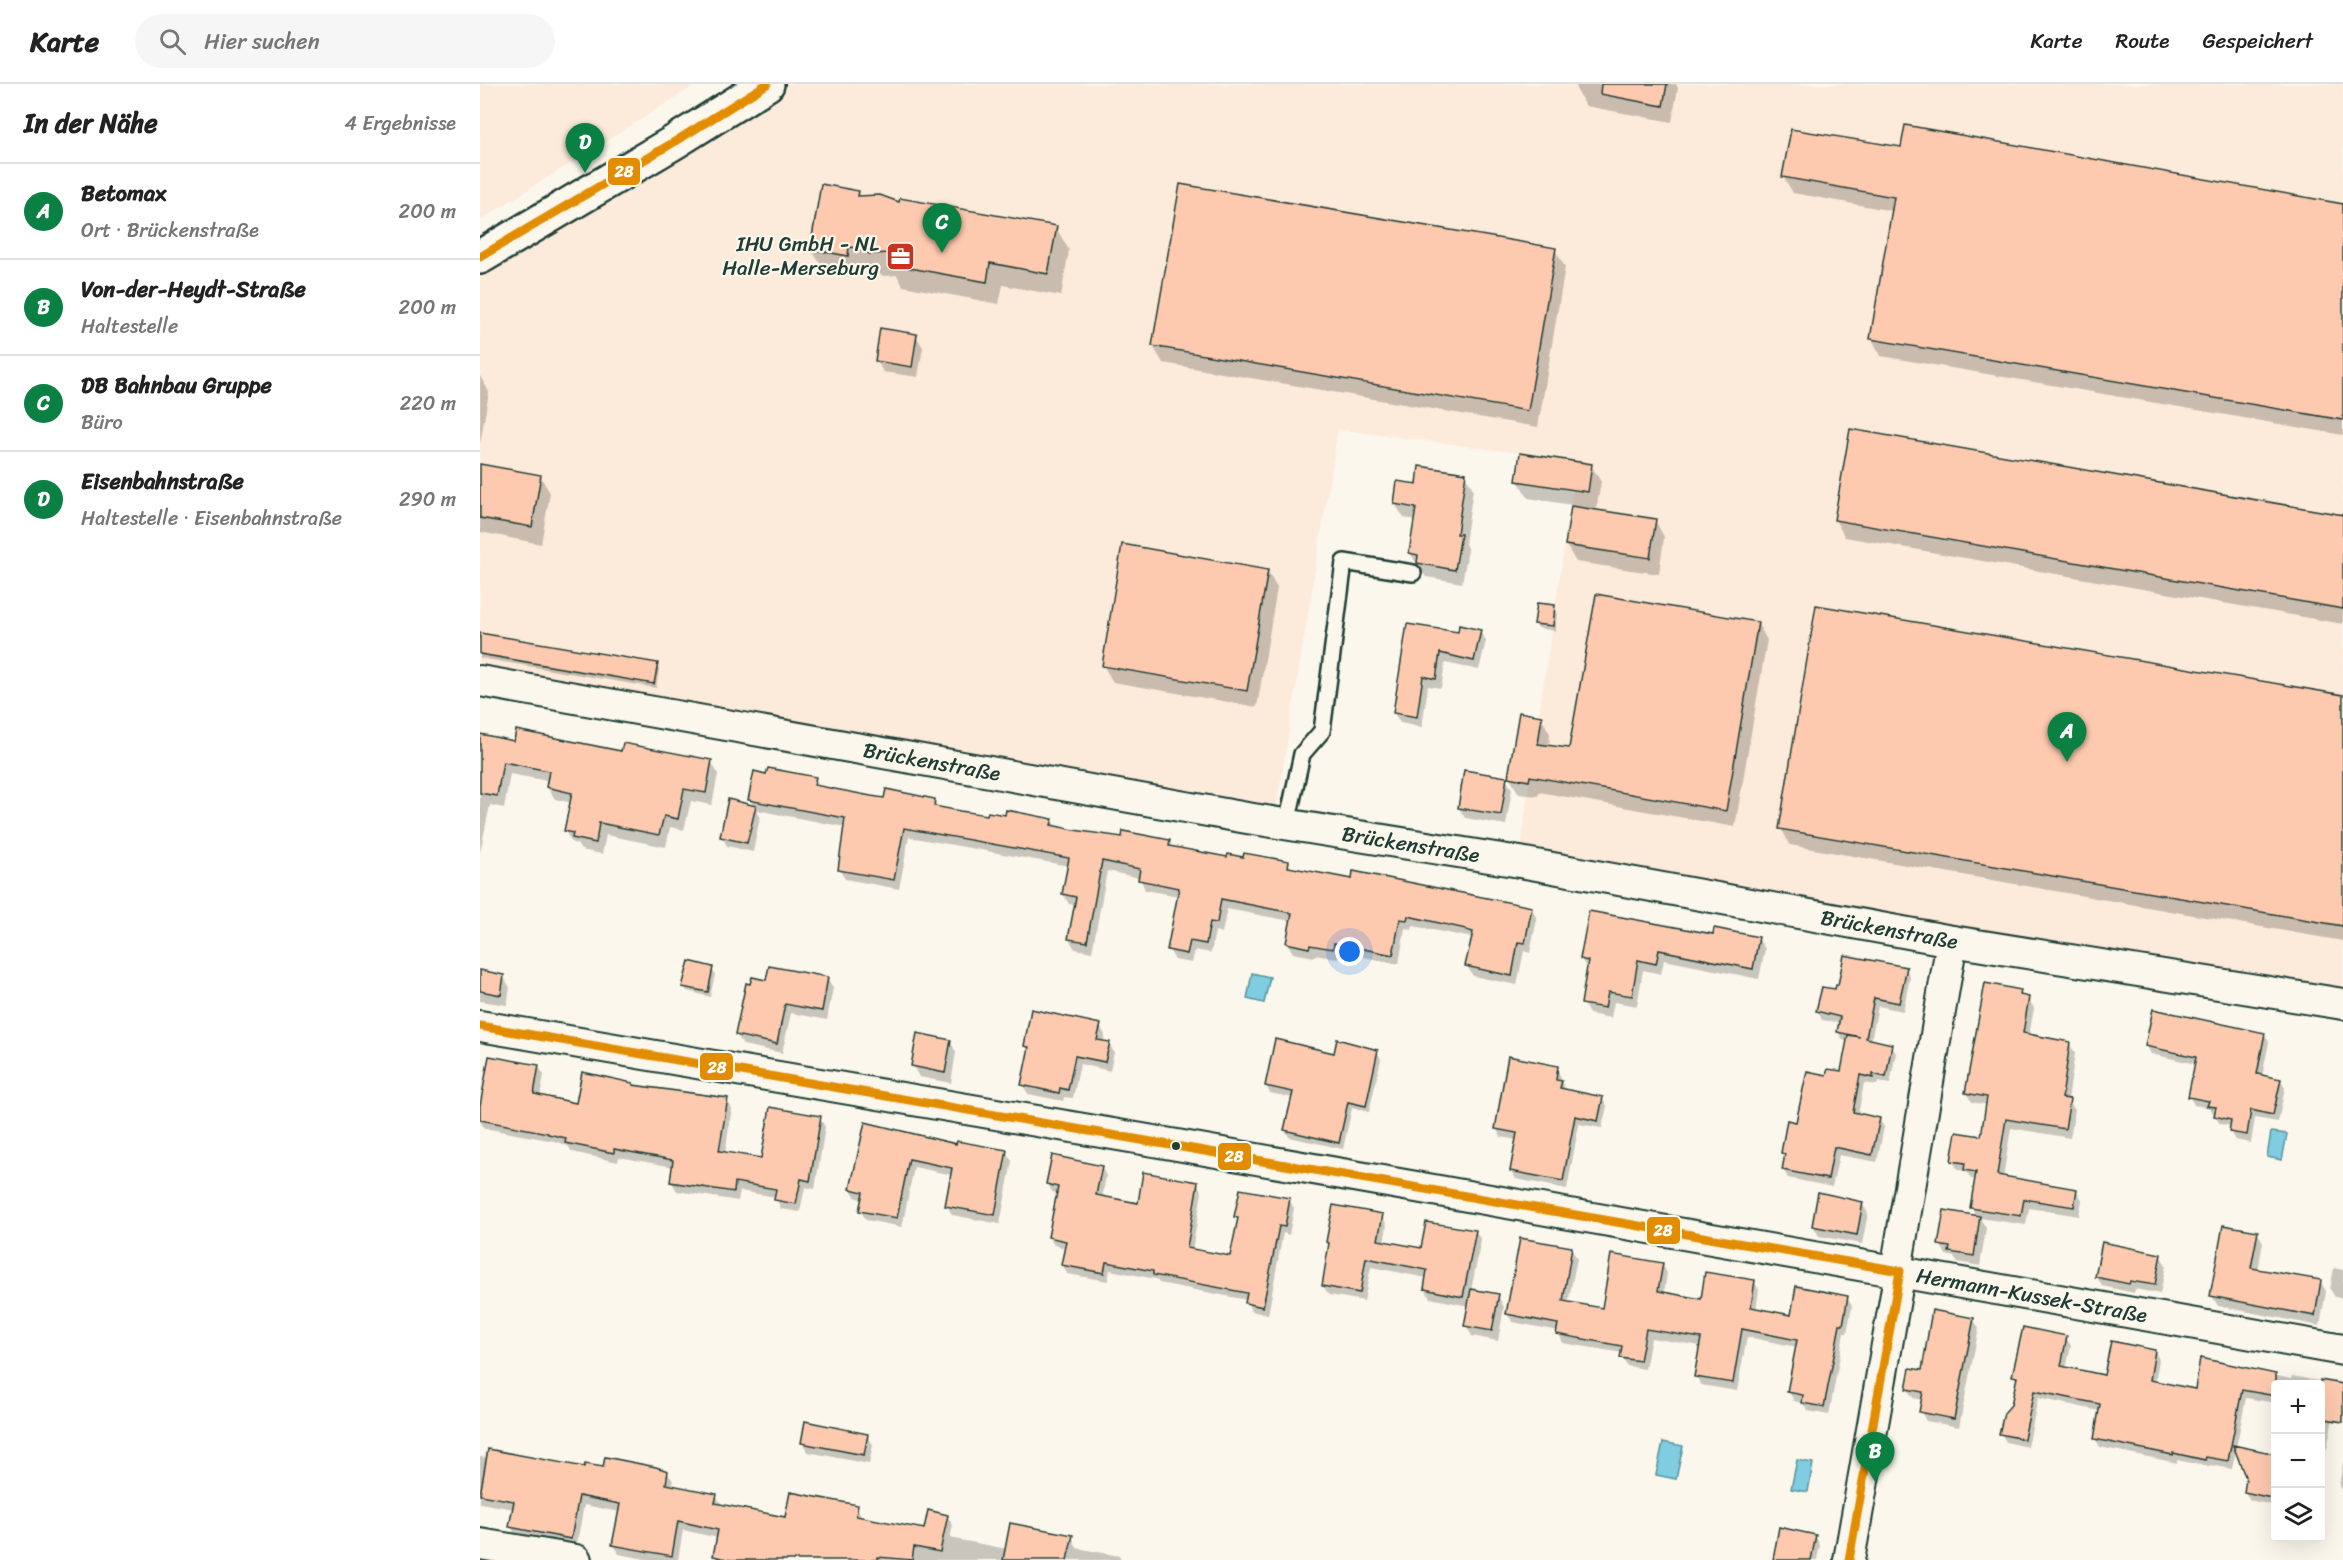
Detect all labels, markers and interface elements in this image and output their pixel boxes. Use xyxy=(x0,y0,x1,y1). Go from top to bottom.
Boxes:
search box xyxy=(135,14,555,68)
text: Karte xyxy=(30,17,99,66)
text: Hier suchen xyxy=(204,22,319,61)
text: Karte xyxy=(2031,22,2082,60)
text: Route xyxy=(2115,22,2169,60)
text: Gespeichert xyxy=(2202,22,2313,60)
icon: search xyxy=(156,25,189,58)
text: In der Nähe xyxy=(24,100,158,146)
text: 4 Ergebnisse xyxy=(345,106,456,141)
pin: D xyxy=(566,124,604,173)
line badge: 28 xyxy=(607,157,641,186)
text: 28 xyxy=(614,157,634,186)
text: Betomax xyxy=(81,174,166,213)
text: A xyxy=(37,194,50,229)
text: 200 m xyxy=(399,194,456,229)
pin: C xyxy=(922,204,962,253)
text: Ort · Brückenstraße xyxy=(81,213,259,248)
place label: IHU GmbH - NL Halle-Merseburg xyxy=(722,225,879,287)
office icon: IHU GmbH - NL Halle-Merseburg xyxy=(884,240,916,272)
text: Von-der-Heydt-Straße xyxy=(81,270,306,309)
text: B xyxy=(37,290,50,325)
text: 200 m xyxy=(399,290,456,325)
text: Haltestelle xyxy=(81,309,178,344)
text: DB Bahnbau Gruppe xyxy=(81,366,272,405)
text: C xyxy=(37,386,50,421)
text: 220 m xyxy=(400,386,456,421)
text: Büro xyxy=(81,405,123,440)
text: Eisenbahnstraße xyxy=(81,462,244,501)
text: D xyxy=(38,482,49,517)
text: 290 m xyxy=(399,482,456,517)
text: Haltestelle · Eisenbahnstraße xyxy=(81,501,342,536)
pin: A xyxy=(2048,712,2086,762)
street label: Brückenstraße xyxy=(860,731,1004,793)
street label: Brückenstraße xyxy=(1339,815,1482,874)
street label: Brückenstraße xyxy=(1817,898,1961,961)
your location xyxy=(1335,937,1364,966)
line badge: 28 xyxy=(699,1052,734,1081)
text: 28 xyxy=(707,1053,727,1082)
unlabelled marker xyxy=(1170,1140,1182,1152)
line badge: 28 xyxy=(1217,1142,1252,1171)
text: 28 xyxy=(1224,1142,1244,1171)
line badge: 28 xyxy=(1646,1216,1681,1245)
text: 28 xyxy=(1653,1216,1673,1245)
street label: Hermann-Kussek-Straße xyxy=(1913,1256,2150,1334)
map controls xyxy=(2271,1380,2325,1542)
button: + xyxy=(2271,1380,2325,1434)
pin: B xyxy=(1856,1432,1894,1482)
button: − xyxy=(2271,1434,2325,1488)
button: layers xyxy=(2271,1488,2325,1542)

